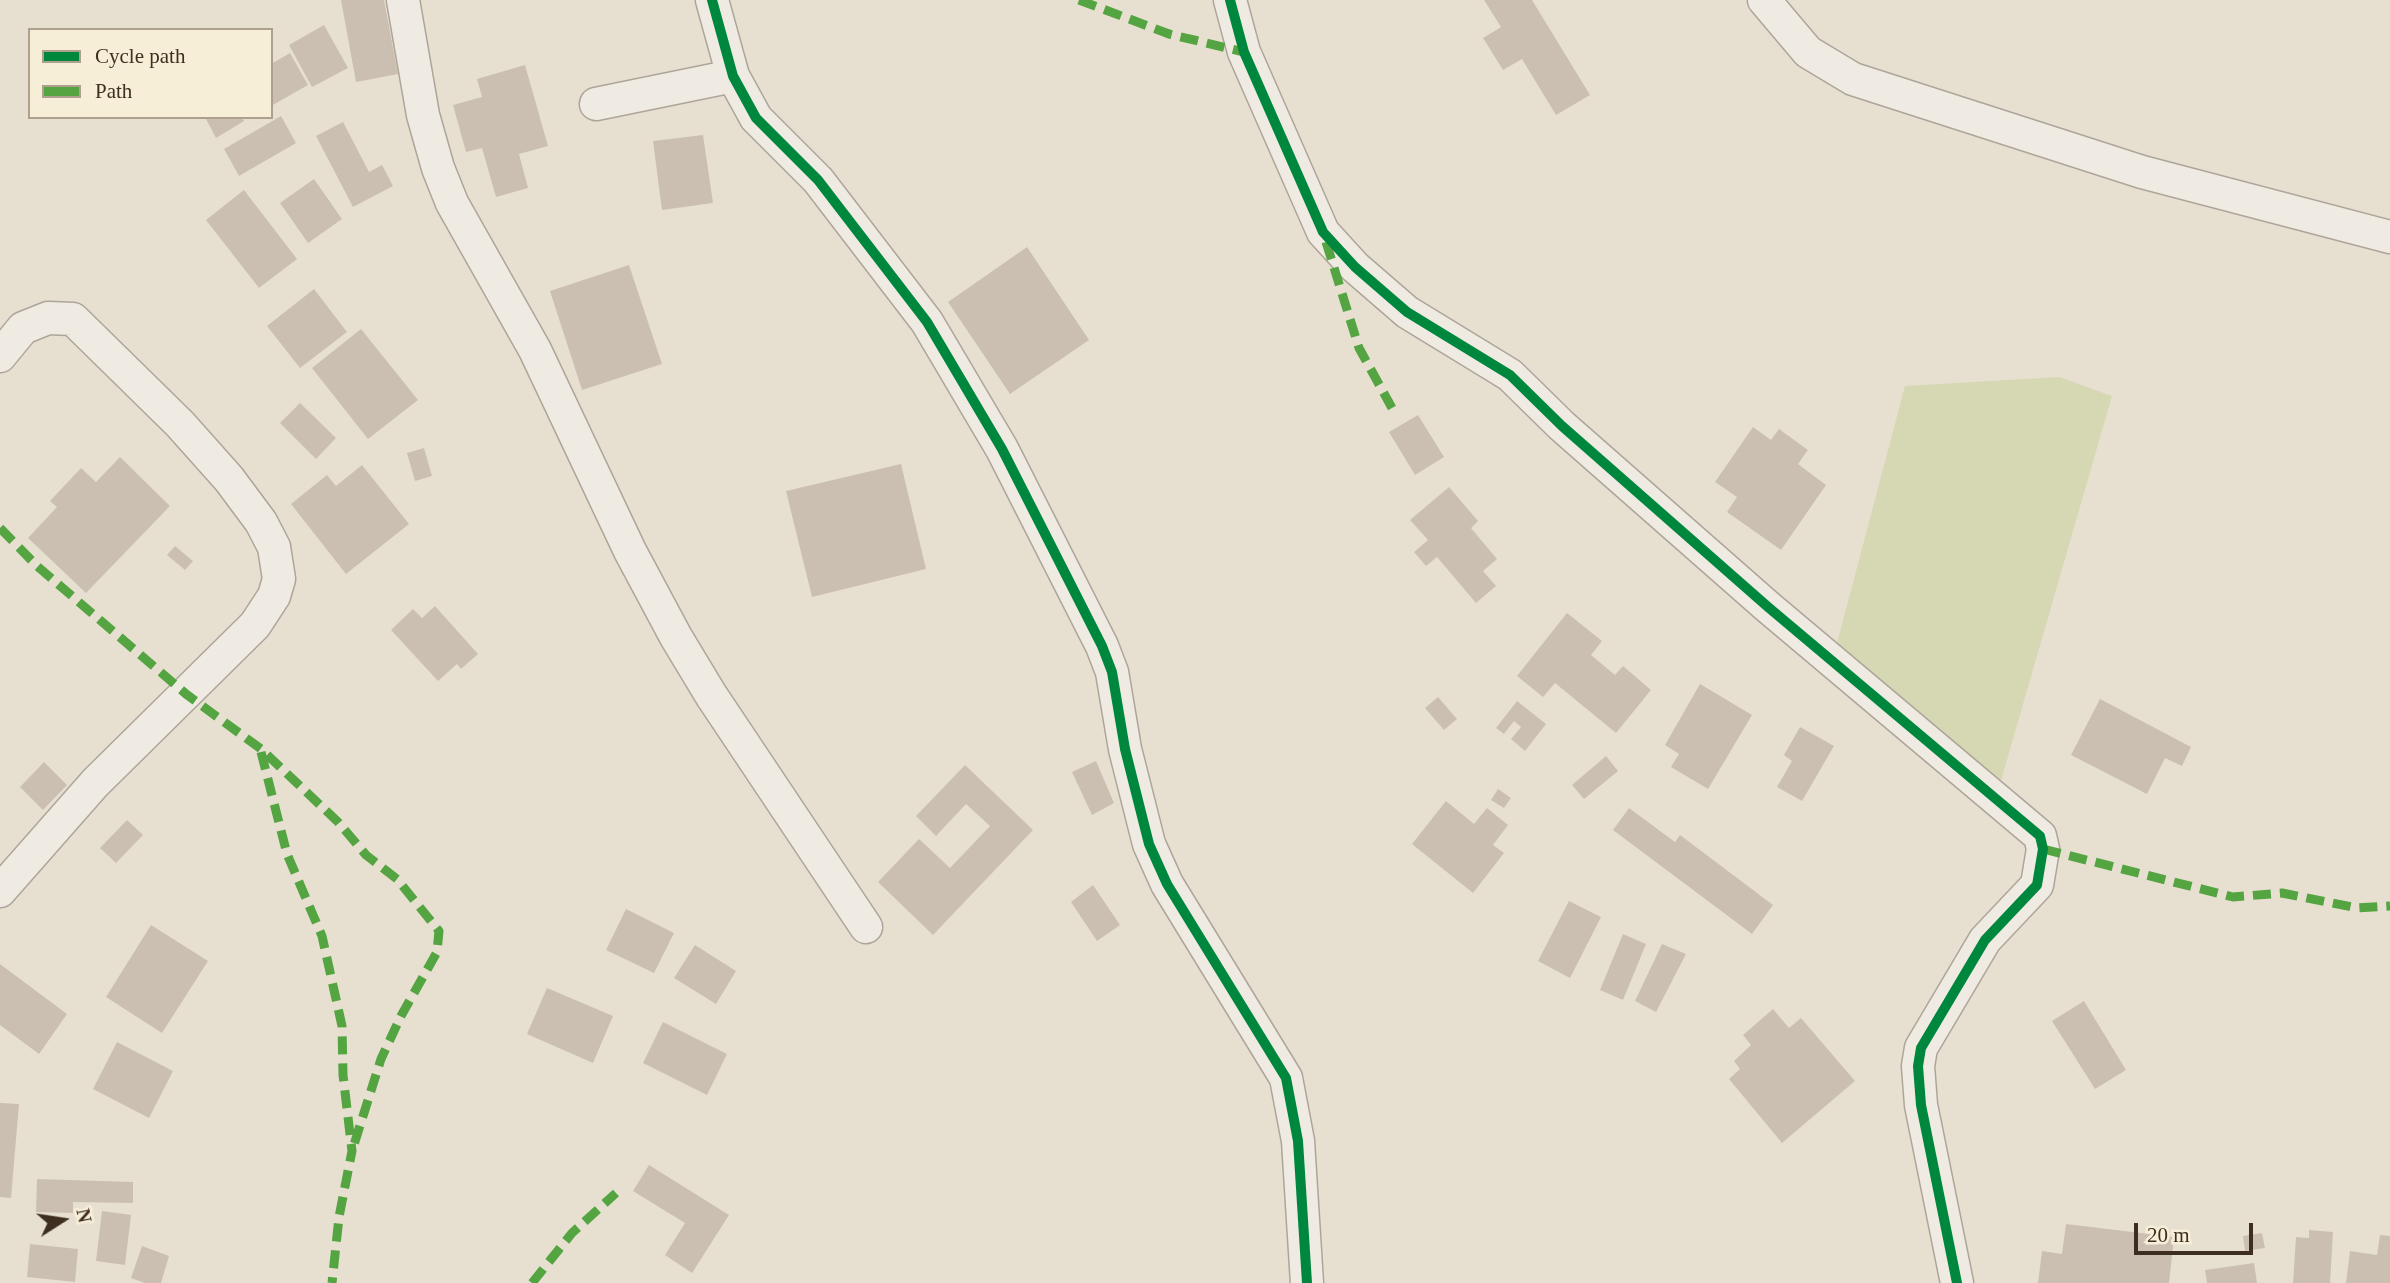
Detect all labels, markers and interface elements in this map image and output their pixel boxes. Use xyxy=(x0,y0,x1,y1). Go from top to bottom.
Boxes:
legend xyxy=(28,28,273,119)
text: Cycle path xyxy=(95,44,185,68)
text: Path xyxy=(95,79,132,103)
north arrow xyxy=(28,1185,98,1255)
text: N xyxy=(72,1207,96,1224)
scale bar xyxy=(2138,1210,2257,1254)
text: 20 m xyxy=(2147,1223,2190,1247)

